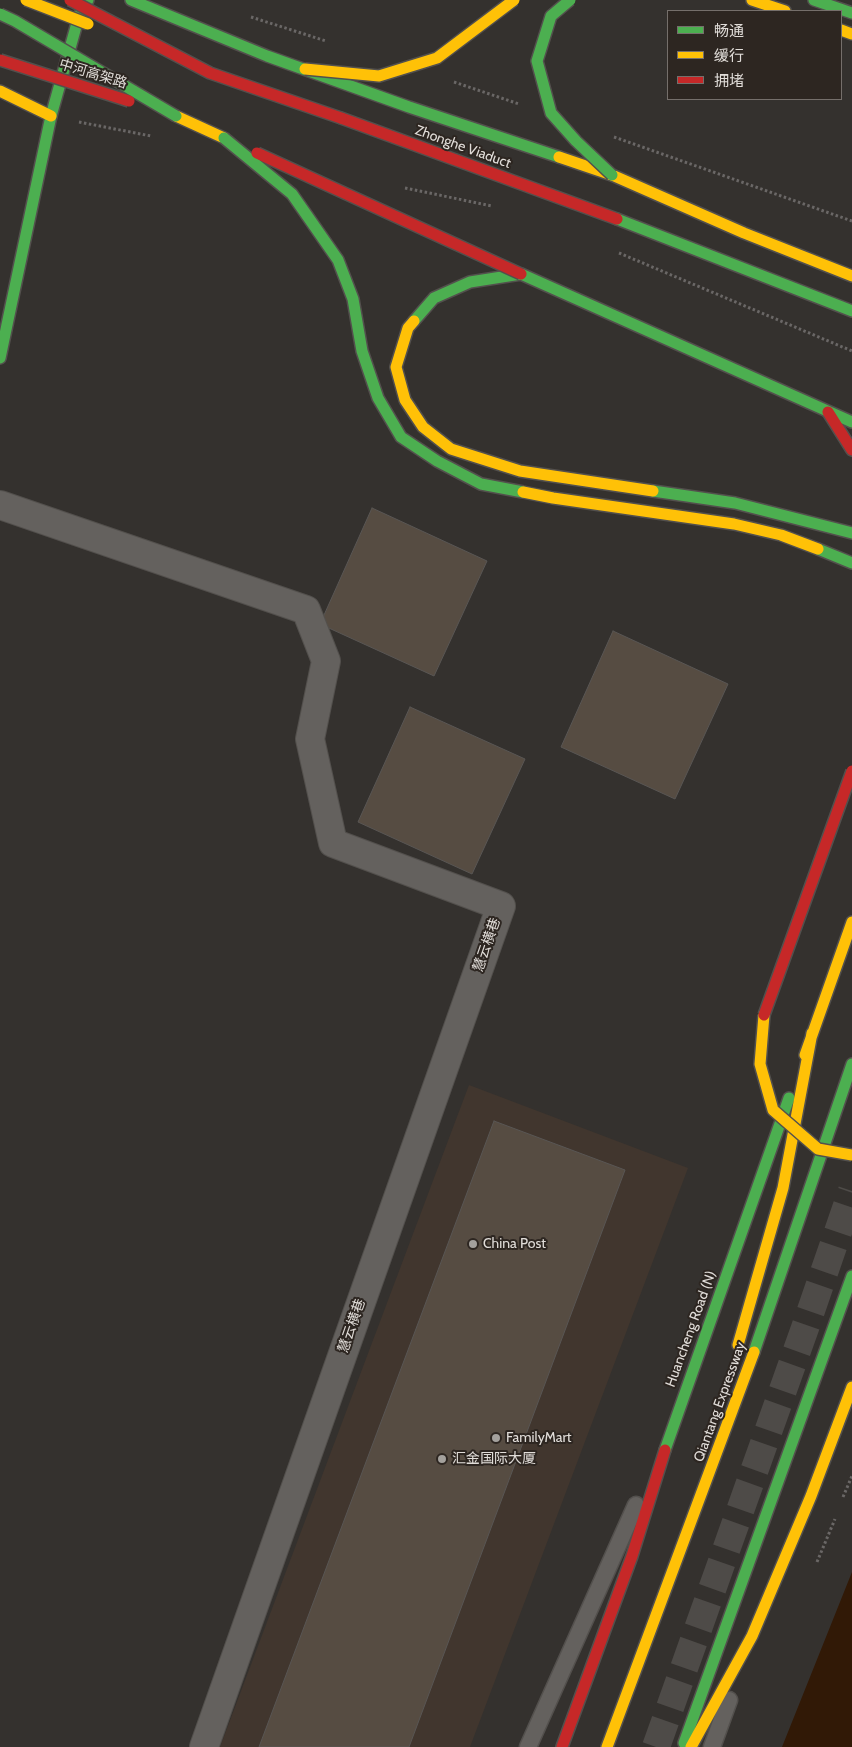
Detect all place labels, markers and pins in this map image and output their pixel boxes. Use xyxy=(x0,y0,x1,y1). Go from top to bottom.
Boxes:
place label: China Post xyxy=(483,1236,546,1252)
marker: China Post xyxy=(467,1238,479,1250)
place label: FamilyMart xyxy=(506,1430,572,1446)
marker: FamilyMart xyxy=(490,1432,502,1444)
place label: 汇金国际大厦 xyxy=(452,1451,536,1467)
marker: 汇金国际大厦 xyxy=(436,1453,448,1465)

